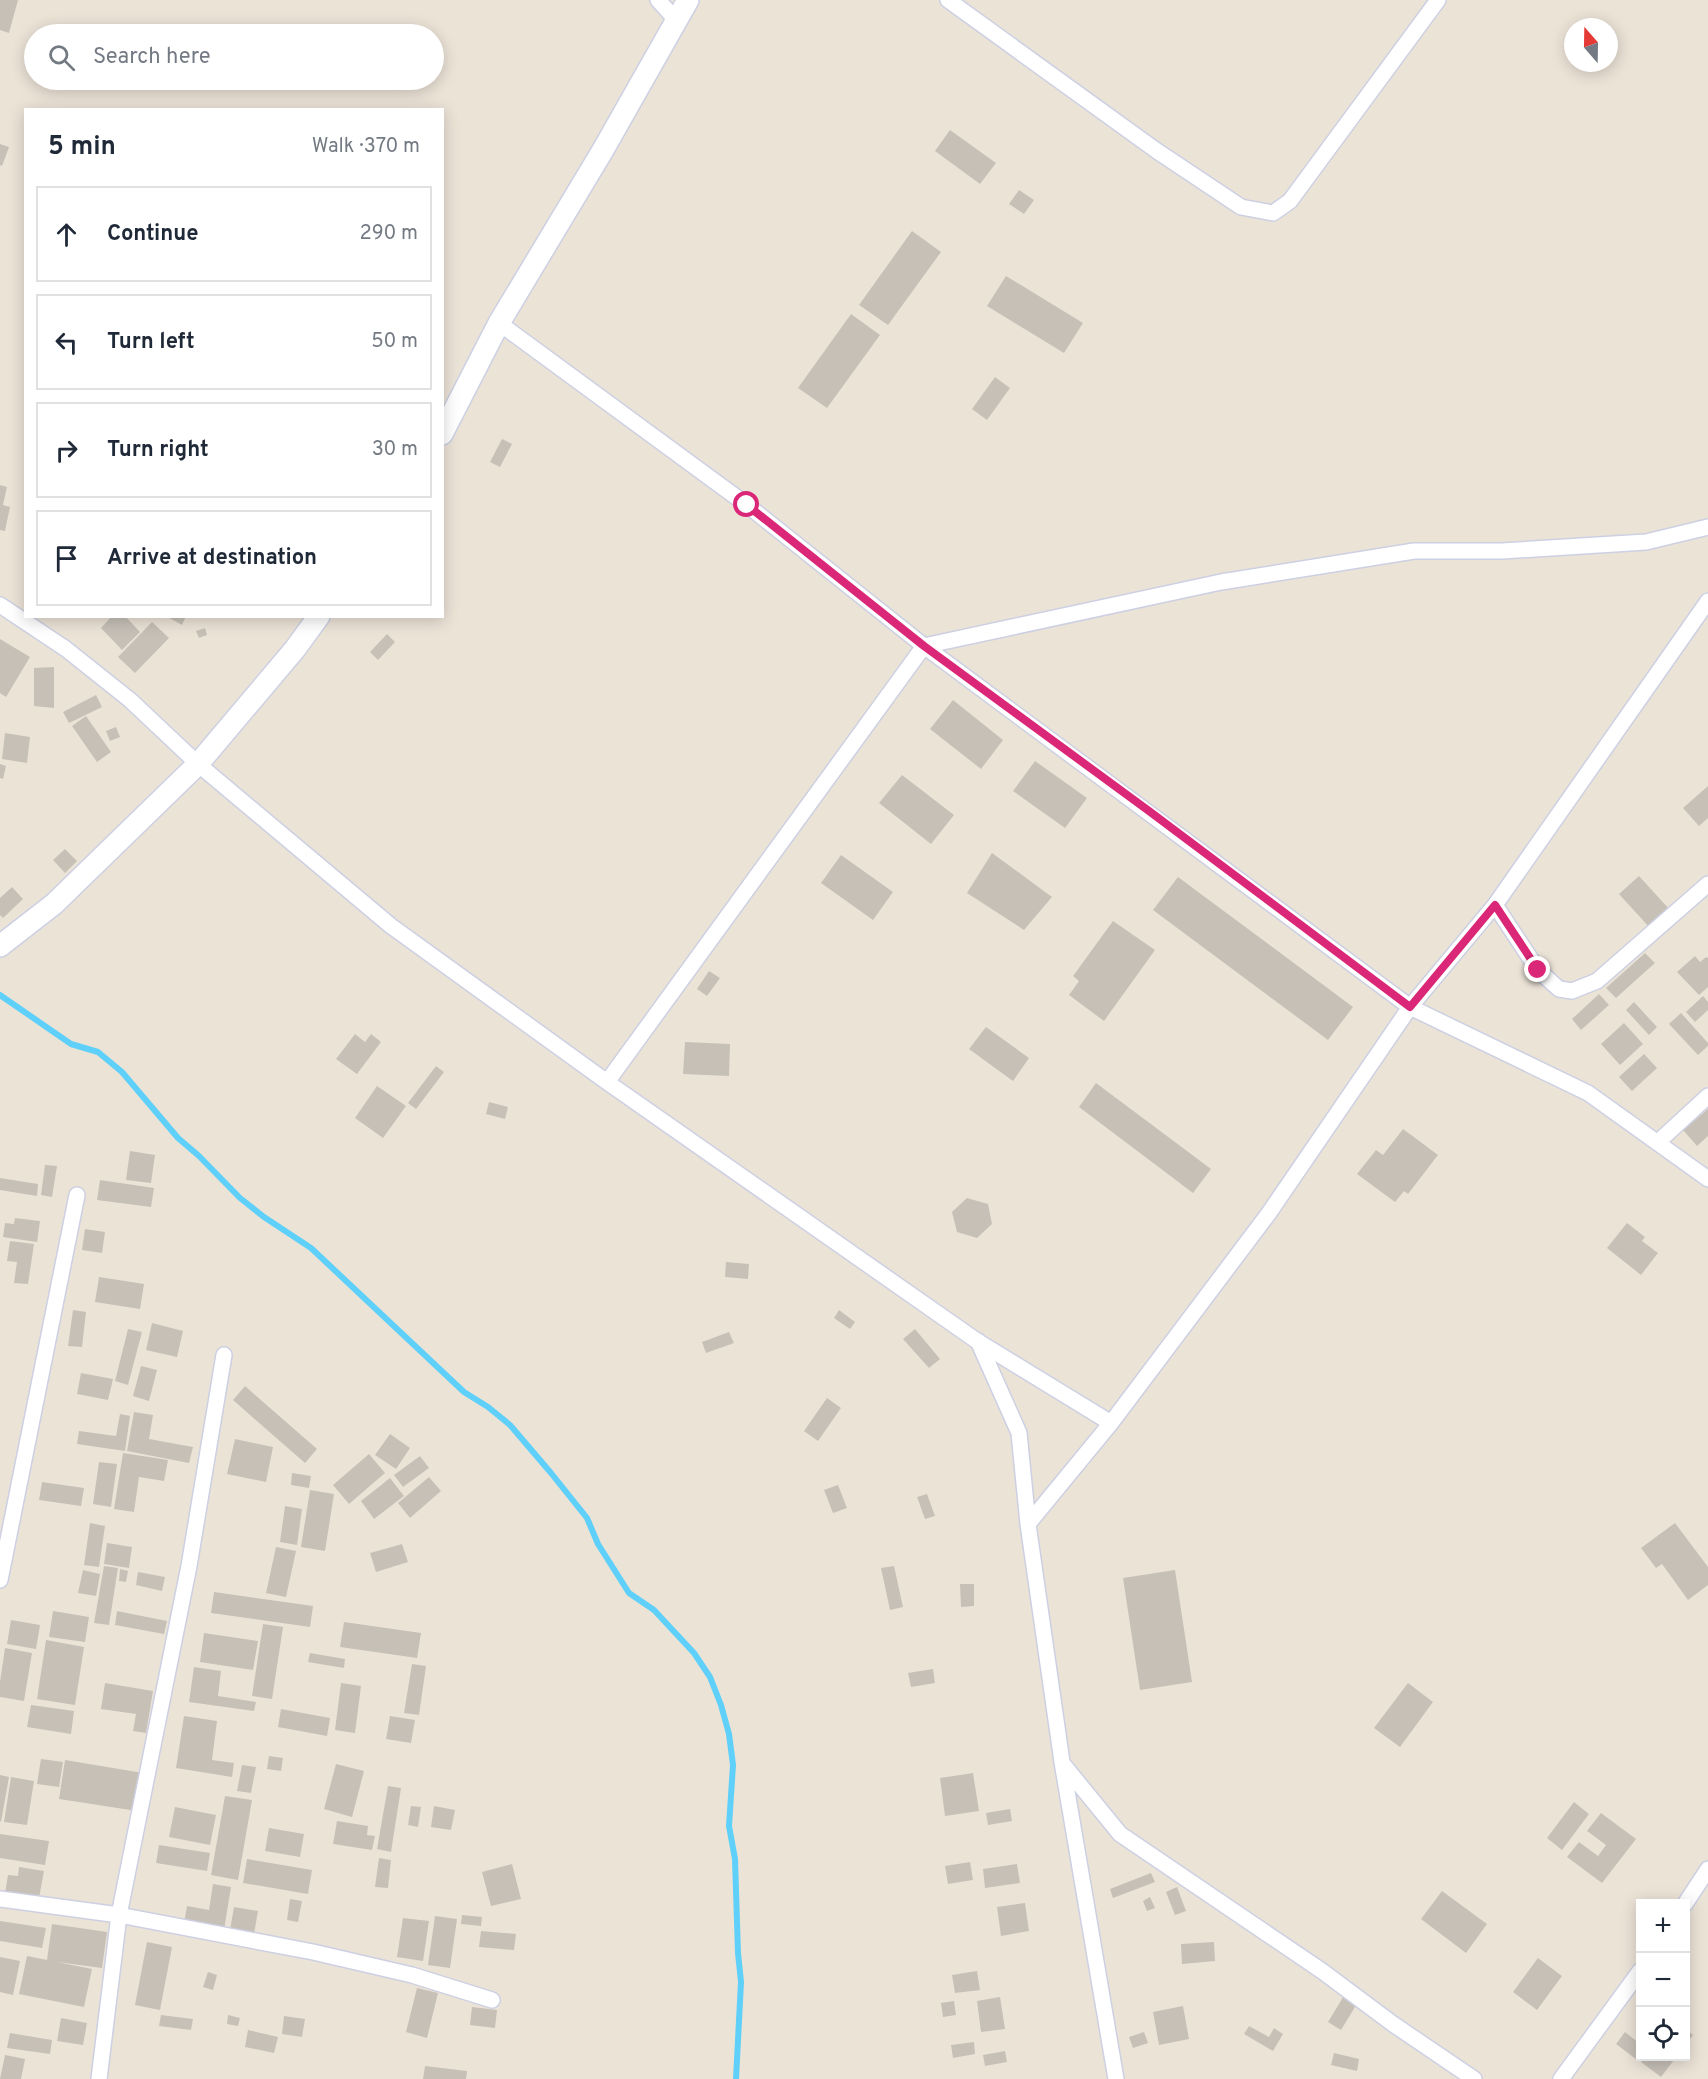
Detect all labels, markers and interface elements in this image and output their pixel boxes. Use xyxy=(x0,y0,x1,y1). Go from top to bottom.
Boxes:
north arrow xyxy=(1564,18,1618,72)
search box xyxy=(24,24,444,90)
icon: search xyxy=(45,41,78,74)
text: Search here xyxy=(93,44,211,71)
text: 5 min xyxy=(48,131,116,164)
text: Walk · 370 m xyxy=(312,134,420,160)
icon: ahead xyxy=(50,218,83,251)
text: Continue xyxy=(107,221,198,248)
text: 290 m xyxy=(360,221,418,247)
icon: left xyxy=(50,326,83,359)
text: Turn left xyxy=(107,329,195,356)
text: 50 m xyxy=(371,329,418,355)
icon: right xyxy=(50,434,83,467)
text: Turn right xyxy=(107,437,209,464)
text: 30 m xyxy=(372,437,418,463)
route start xyxy=(733,491,759,517)
icon: arrive xyxy=(50,542,83,575)
text: Arrive at destination xyxy=(107,545,317,572)
route end xyxy=(1524,956,1550,982)
map controls xyxy=(1636,1899,1690,2061)
button: + xyxy=(1636,1899,1690,1953)
button: − xyxy=(1636,1953,1690,2007)
button: locate xyxy=(1636,2007,1690,2061)

